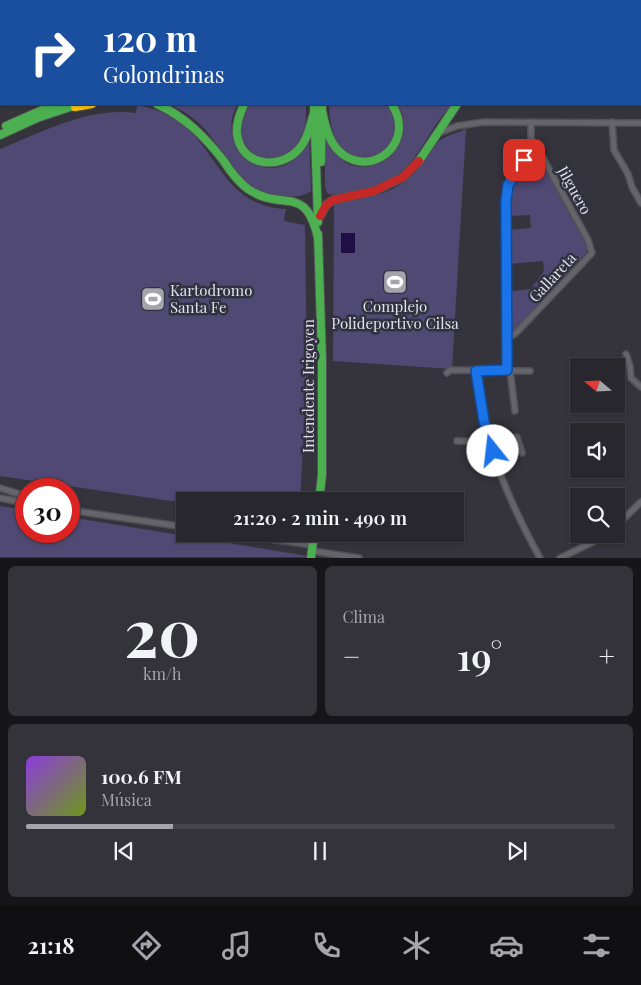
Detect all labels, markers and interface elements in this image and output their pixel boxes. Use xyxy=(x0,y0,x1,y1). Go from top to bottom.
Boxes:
text: 120 m xyxy=(103,14,197,61)
icon: right xyxy=(20,20,85,85)
text: Golondrinas xyxy=(103,59,225,89)
pin xyxy=(503,139,545,181)
icon: arrive xyxy=(510,146,538,174)
street label: Jilguero xyxy=(553,161,596,218)
street label: Gallareta xyxy=(524,248,580,306)
sports icon: Complejo Polideportivo Cilsa xyxy=(382,269,408,295)
place label: Kartodromo Santa Fe xyxy=(170,280,252,317)
sports icon: Kartodromo Santa Fe xyxy=(140,286,166,312)
place label: Complejo Polideportivo Cilsa xyxy=(331,296,459,333)
street label: Intendente Irigoyen xyxy=(298,319,318,453)
north arrow xyxy=(570,358,625,412)
map controls xyxy=(570,358,625,543)
button: sound xyxy=(570,423,625,478)
position arrow xyxy=(466,424,518,476)
speed limit sign: 30 xyxy=(15,478,80,543)
button: search xyxy=(570,488,625,543)
text: 21:20 · 2 min · 490 m xyxy=(233,504,407,530)
text: 20 xyxy=(124,587,200,673)
text: Clima xyxy=(343,606,385,627)
text: 19° xyxy=(457,630,502,681)
text: − xyxy=(343,637,361,674)
text: + xyxy=(599,637,615,674)
text: km/h xyxy=(143,663,181,684)
text: 100.6 FM xyxy=(101,763,182,789)
text: Música xyxy=(101,789,152,810)
icon: previous xyxy=(110,837,138,865)
icon: pause xyxy=(306,837,334,865)
icon: next xyxy=(503,837,531,865)
icon: directions xyxy=(129,928,164,963)
icon: music xyxy=(219,928,254,963)
icon: phone xyxy=(309,928,344,963)
icon: climate xyxy=(399,928,434,963)
icon: car xyxy=(489,928,524,963)
icon: filters xyxy=(579,928,614,963)
text: 21:18 xyxy=(27,930,75,960)

